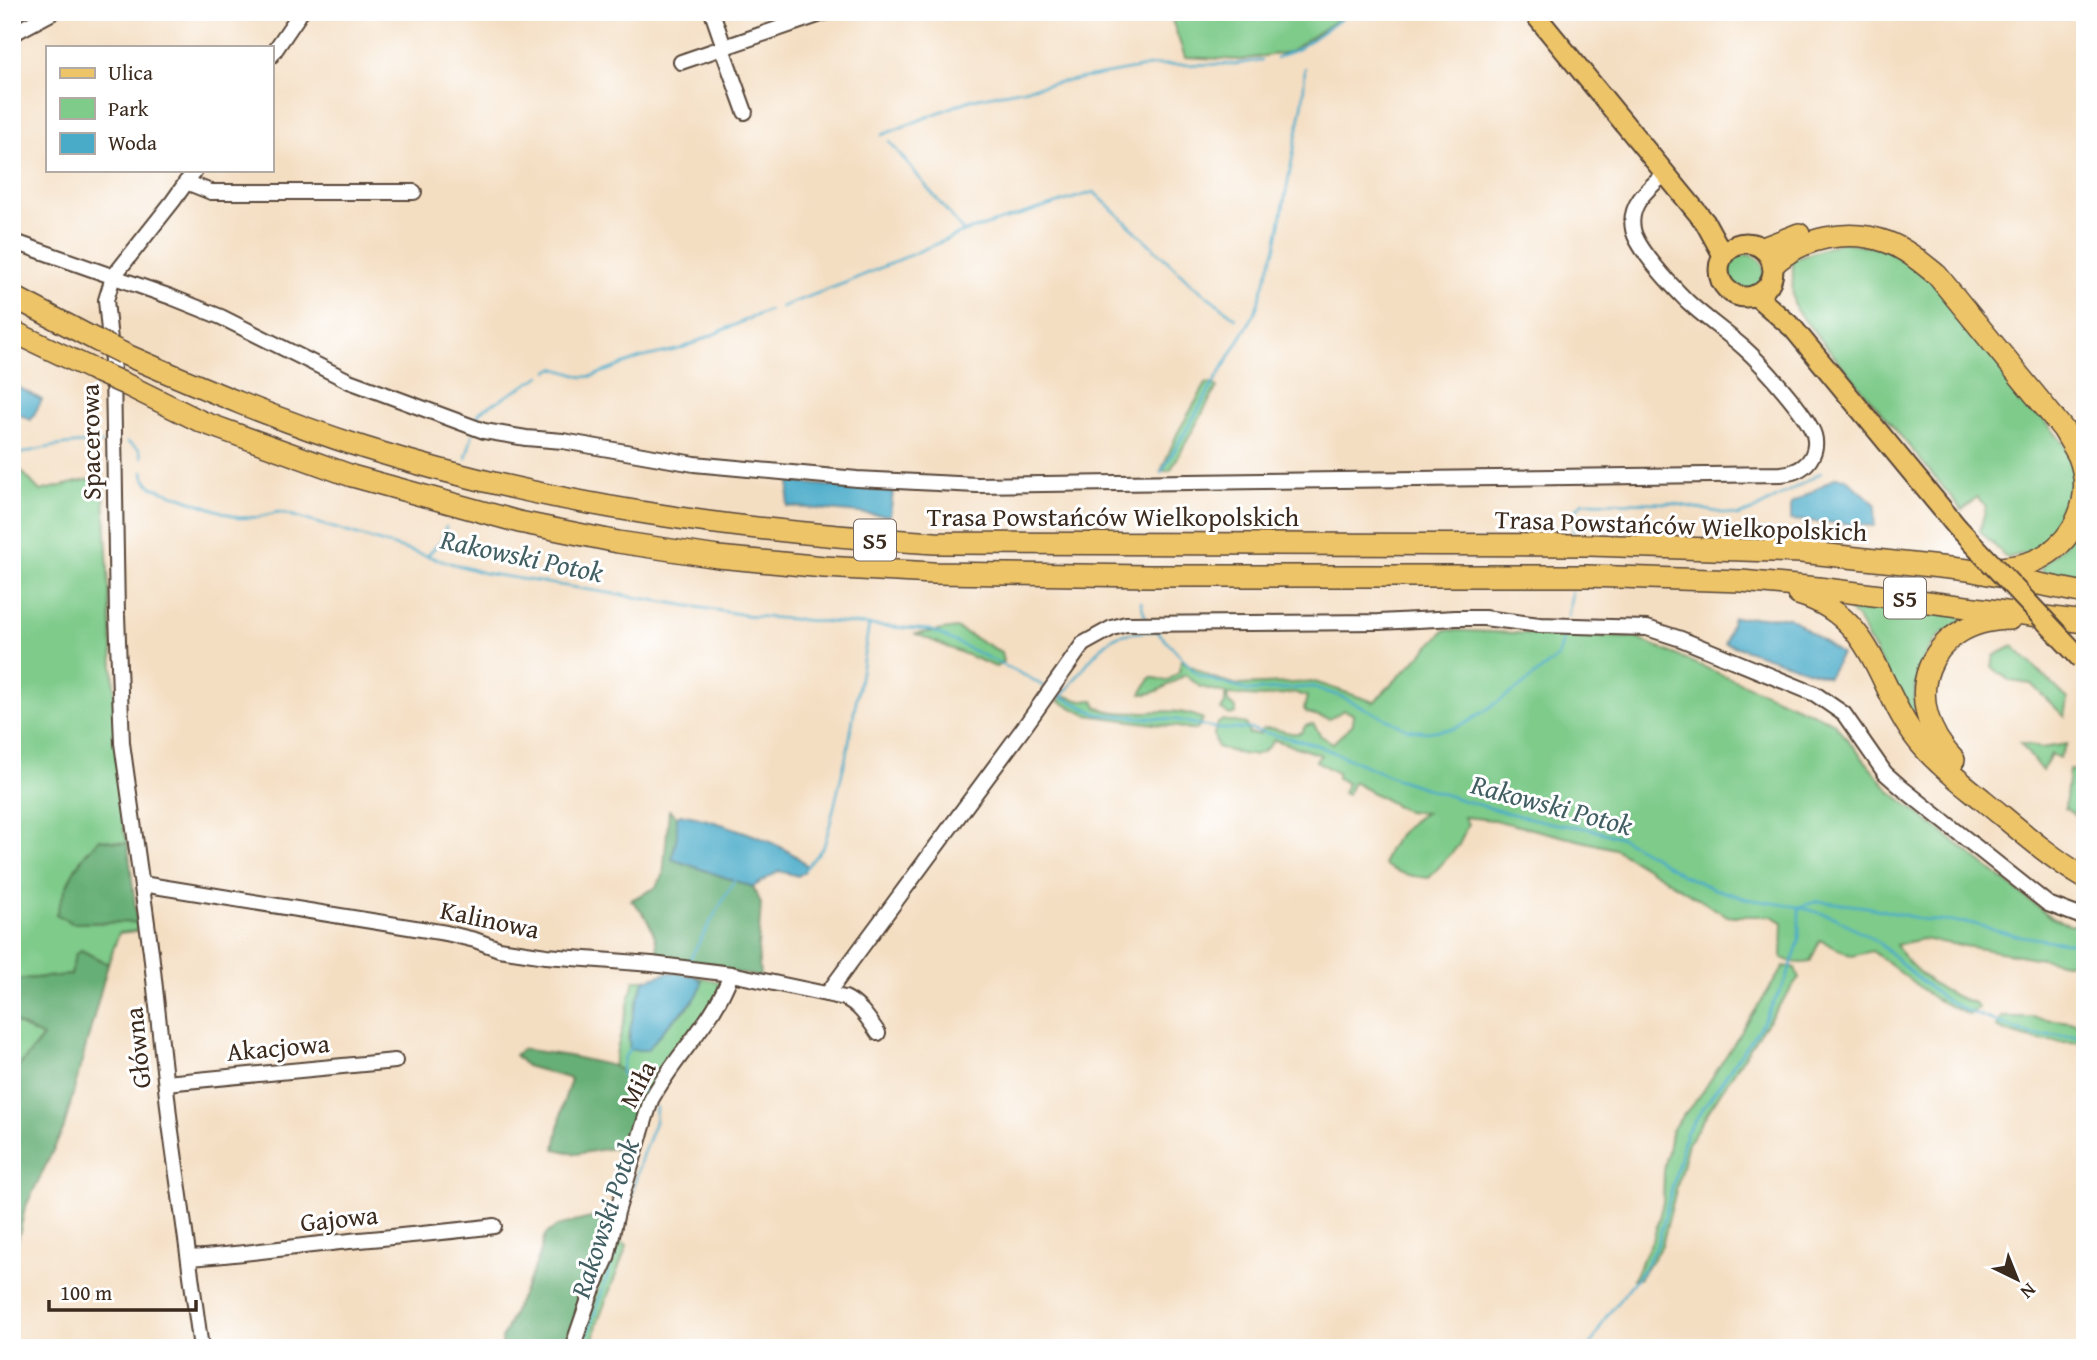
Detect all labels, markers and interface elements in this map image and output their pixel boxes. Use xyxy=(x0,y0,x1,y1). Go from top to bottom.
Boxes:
legend xyxy=(46,46,273,172)
text: Ulica xyxy=(108,57,153,88)
text: Park xyxy=(108,93,149,124)
text: Woda xyxy=(108,127,157,158)
street label: Spacerowa xyxy=(69,383,111,500)
street label: Trasa Powstańców Wielkopolskich xyxy=(927,497,1300,536)
street label: Trasa Powstańców Wielkopolskich xyxy=(1494,499,1868,551)
water label: Rakowski Potok xyxy=(436,518,607,592)
road number: S5 xyxy=(854,520,896,560)
road number: S5 xyxy=(1884,578,1926,618)
water label: Rakowski Potok xyxy=(1466,763,1637,845)
street label: Kalinowa xyxy=(437,890,544,949)
street label: Główna xyxy=(113,1005,161,1091)
street label: Akacjowa xyxy=(225,1023,332,1071)
street label: Miła xyxy=(609,1053,666,1114)
water label: Rakowski Potok xyxy=(559,1133,649,1304)
street label: Gajowa xyxy=(298,1194,380,1241)
north arrow xyxy=(1982,1244,2052,1314)
scale bar xyxy=(49,1269,196,1313)
text: 100 m xyxy=(60,1277,112,1308)
text: N xyxy=(2014,1277,2043,1306)

